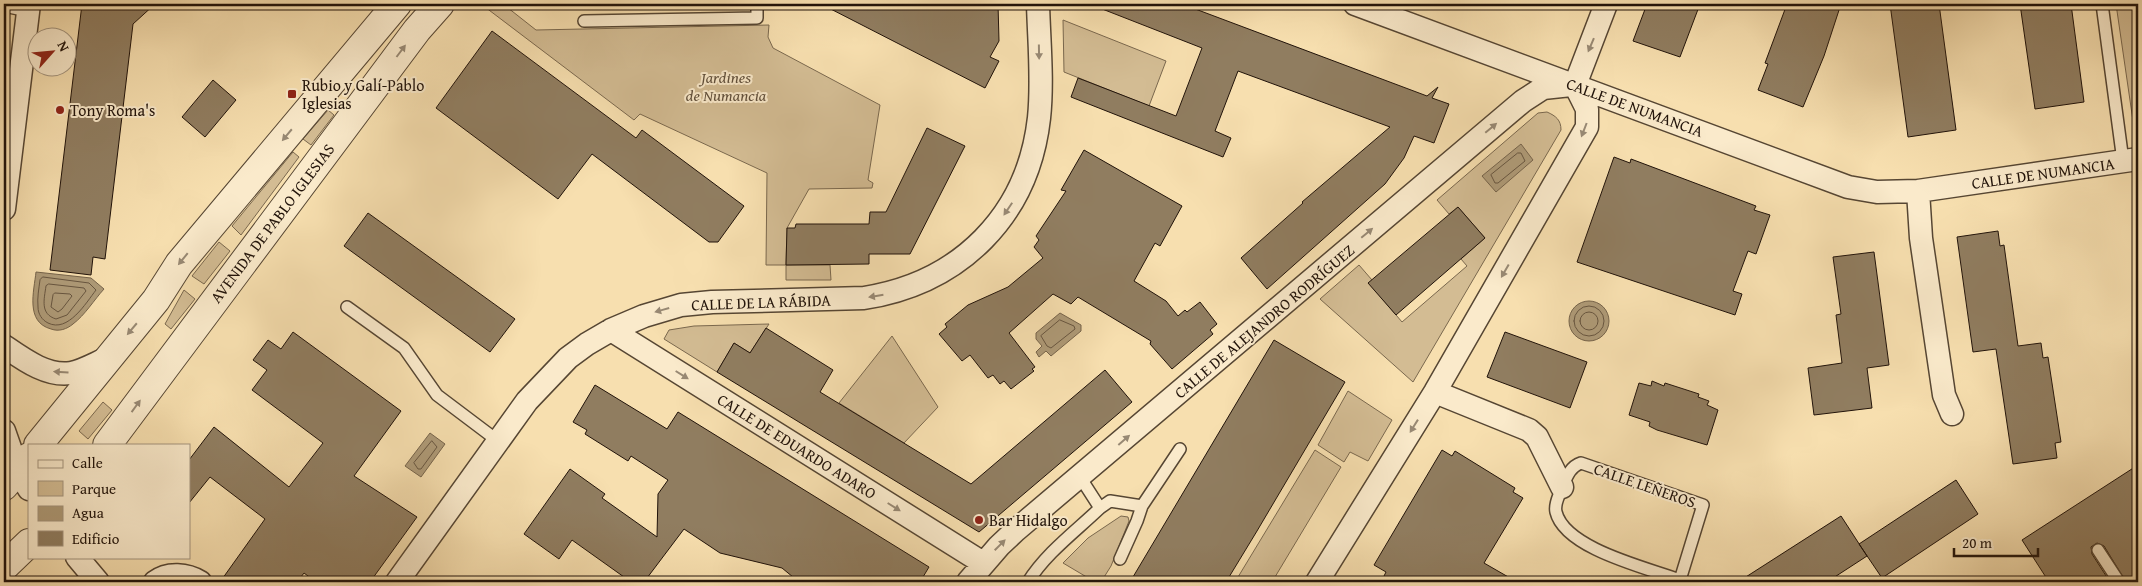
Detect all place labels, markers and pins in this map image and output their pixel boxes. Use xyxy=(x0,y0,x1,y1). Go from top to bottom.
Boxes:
place label: Rubio y Galí-Pablo Iglesias xyxy=(302,73,424,115)
marker: Rubio y Galí-Pablo Iglesias xyxy=(286,88,298,100)
place label: Tony Roma's xyxy=(70,98,155,122)
marker: Tony Roma's xyxy=(54,104,66,116)
place label: Bar Hidalgo xyxy=(989,508,1068,532)
marker: Bar Hidalgo xyxy=(973,514,985,526)

